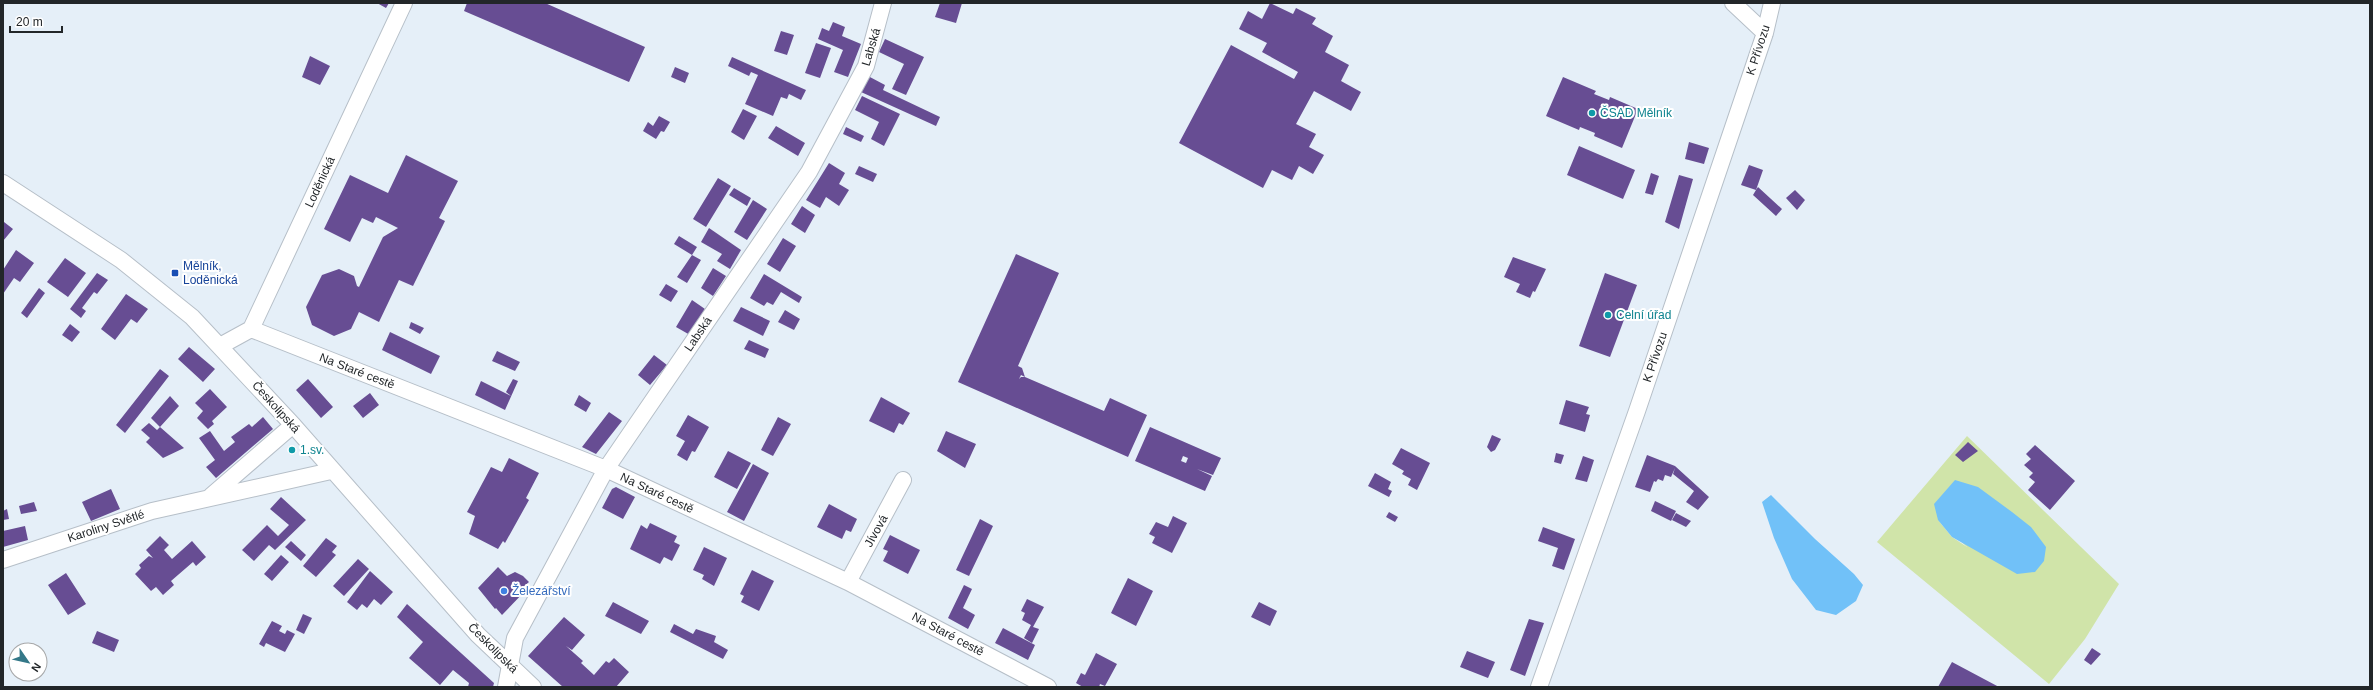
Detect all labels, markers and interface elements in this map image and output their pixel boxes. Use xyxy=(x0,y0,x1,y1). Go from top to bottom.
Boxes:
scale bar xyxy=(10,8,62,34)
text: 20 m xyxy=(16,15,43,29)
street label: K Přívozu xyxy=(1743,23,1773,77)
street label: Labská xyxy=(859,26,883,68)
place label: ČSAD Mělník xyxy=(1600,105,1673,120)
marker: ČSAD Mělník xyxy=(1587,108,1597,118)
street label: Loděnická xyxy=(302,154,338,210)
place label: Mělník, Loděnická xyxy=(183,259,238,287)
marker: Mělník, Loděnická xyxy=(170,268,180,278)
place label: Celní úřad xyxy=(1616,308,1671,322)
marker: Celní úřad xyxy=(1603,310,1613,320)
street label: Labská xyxy=(681,314,715,354)
street label: K Přívozu xyxy=(1640,330,1670,384)
street label: Na Staré cestě xyxy=(317,350,397,392)
street label: Českolipská xyxy=(249,378,304,436)
place label: 1.sv. xyxy=(300,443,324,457)
marker: 1.sv. xyxy=(287,445,297,455)
street label: Na Staré cestě xyxy=(618,470,696,516)
street label: Karoliny Světlé xyxy=(66,507,147,545)
street label: Jívová xyxy=(861,512,891,550)
place label: Železářství xyxy=(512,583,571,598)
marker: Železářství xyxy=(499,586,509,596)
street label: Na Staré cestě xyxy=(910,609,987,659)
street label: Českolipská xyxy=(465,619,522,676)
north arrow xyxy=(8,642,48,682)
text: N xyxy=(29,661,43,674)

